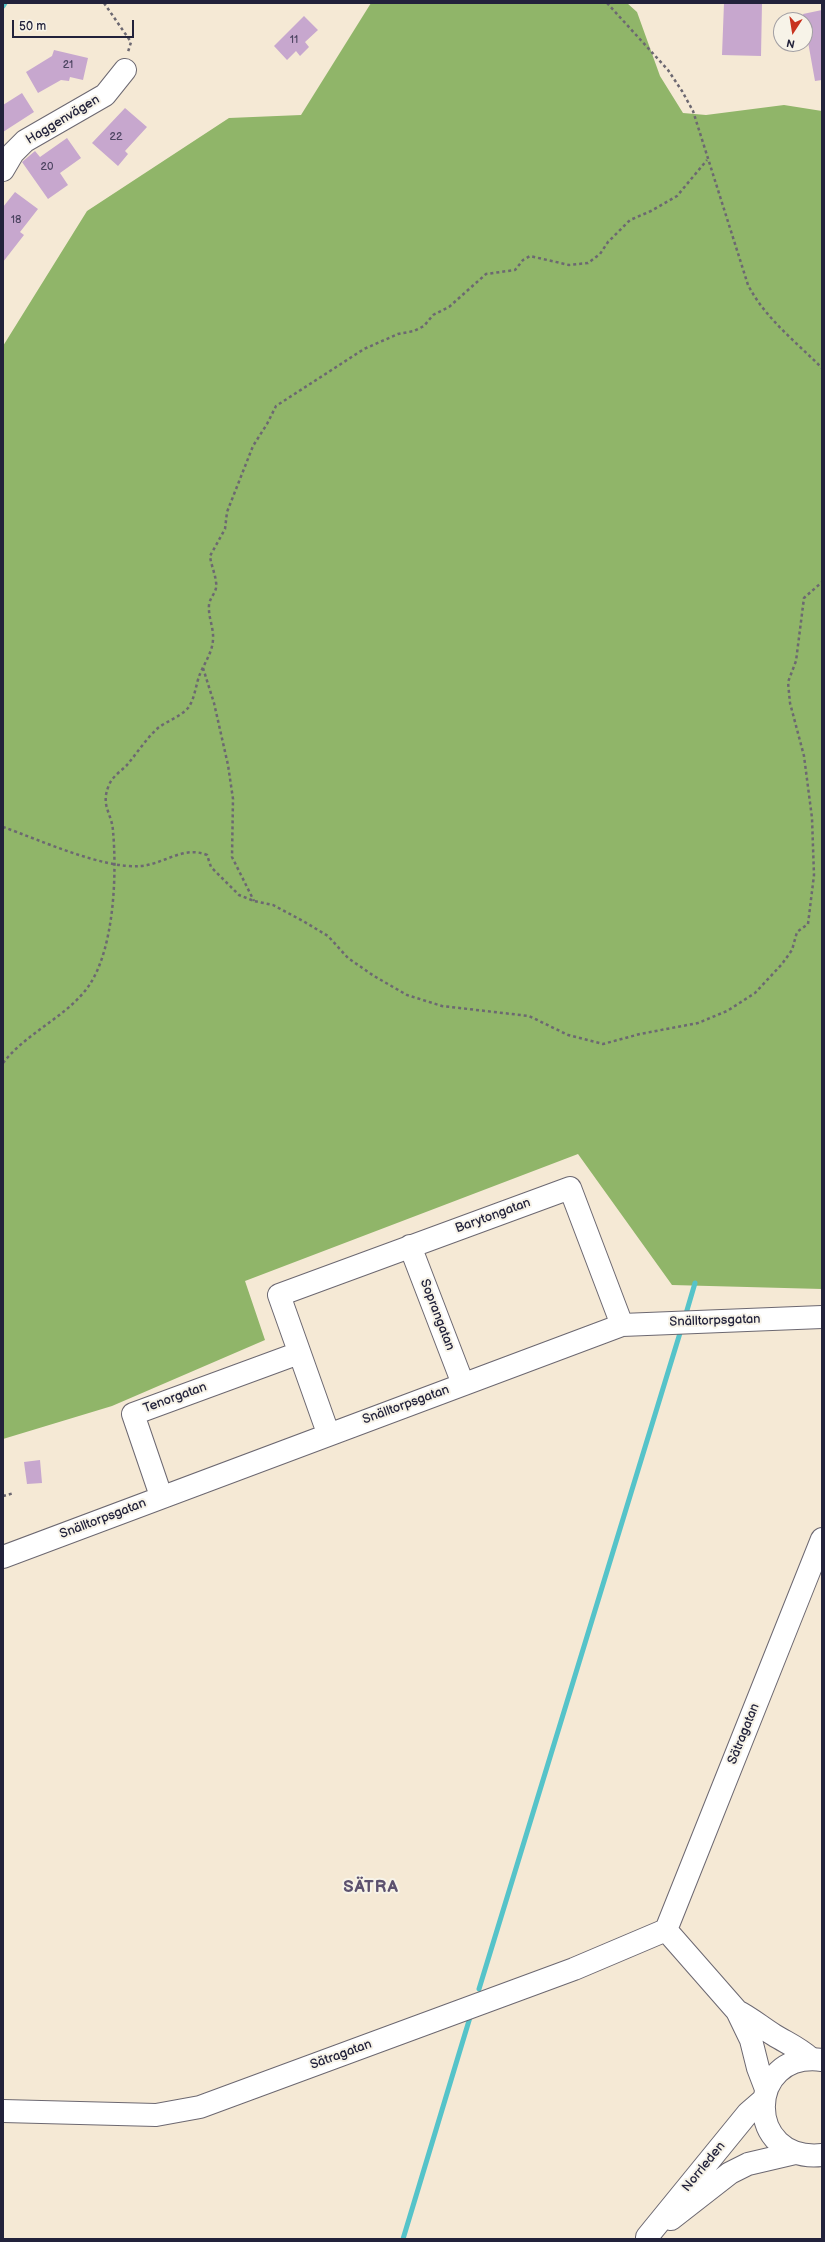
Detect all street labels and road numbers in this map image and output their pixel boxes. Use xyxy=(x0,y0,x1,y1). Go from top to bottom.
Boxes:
street label: Haggenvägen xyxy=(23,92,103,148)
street label: Barytongatan xyxy=(453,1195,533,1237)
street label: Soprangatan xyxy=(416,1277,458,1353)
street label: Snälltorpsgatan xyxy=(669,1312,761,1330)
street label: Tenorgatan xyxy=(141,1379,209,1417)
street label: Snälltorpsgatan xyxy=(360,1382,452,1428)
street label: Snälltorpsgatan xyxy=(58,1495,148,1543)
street label: Sätragatan xyxy=(725,1701,763,1767)
street label: Sätragatan xyxy=(308,2037,374,2073)
street label: Norrleden xyxy=(679,2139,729,2195)

